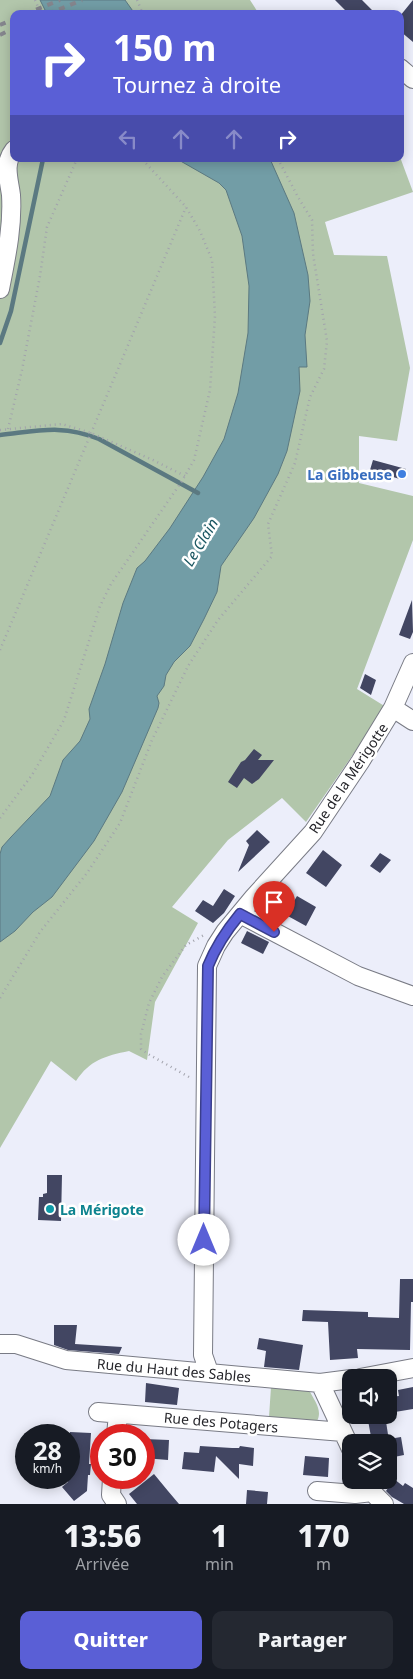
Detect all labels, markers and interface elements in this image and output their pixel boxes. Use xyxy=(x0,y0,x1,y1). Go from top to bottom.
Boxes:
text: 150 m xyxy=(113,24,216,71)
icon: right xyxy=(30,30,95,95)
text: Tournez à droite xyxy=(113,69,281,99)
icon: left xyxy=(114,125,142,153)
icon: ahead xyxy=(167,125,195,153)
icon: ahead xyxy=(220,125,248,153)
icon: right xyxy=(273,125,301,153)
place label: La Gibbeuse xyxy=(307,465,392,484)
marker: La Gibbeuse xyxy=(396,468,408,480)
water label: Le Clain xyxy=(178,514,222,570)
street label: Rue de la Mérigotte xyxy=(304,719,392,837)
pin xyxy=(253,881,295,932)
icon: arrive xyxy=(260,888,288,916)
place label: La Mérigote xyxy=(60,1200,144,1219)
marker: La Mérigote xyxy=(44,1203,56,1215)
position arrow xyxy=(177,1213,229,1265)
street label: Rue du Haut des Sables xyxy=(96,1354,252,1386)
map controls xyxy=(342,1369,397,1489)
button: sound xyxy=(342,1369,397,1424)
street label: Rue des Potagers xyxy=(163,1408,279,1436)
speed limit sign: 30 xyxy=(90,1424,155,1489)
text: 28 xyxy=(33,1433,62,1467)
button: layers xyxy=(342,1434,397,1489)
text: km/h xyxy=(33,1460,62,1477)
text: 13:56 xyxy=(64,1515,141,1556)
text: 1 xyxy=(211,1515,228,1556)
text: 170 xyxy=(297,1515,349,1556)
text: Arrivée xyxy=(76,1553,129,1575)
text: min xyxy=(205,1553,234,1575)
text: m xyxy=(316,1553,331,1575)
button: Quitter xyxy=(20,1611,202,1669)
button: Partager xyxy=(212,1611,393,1669)

